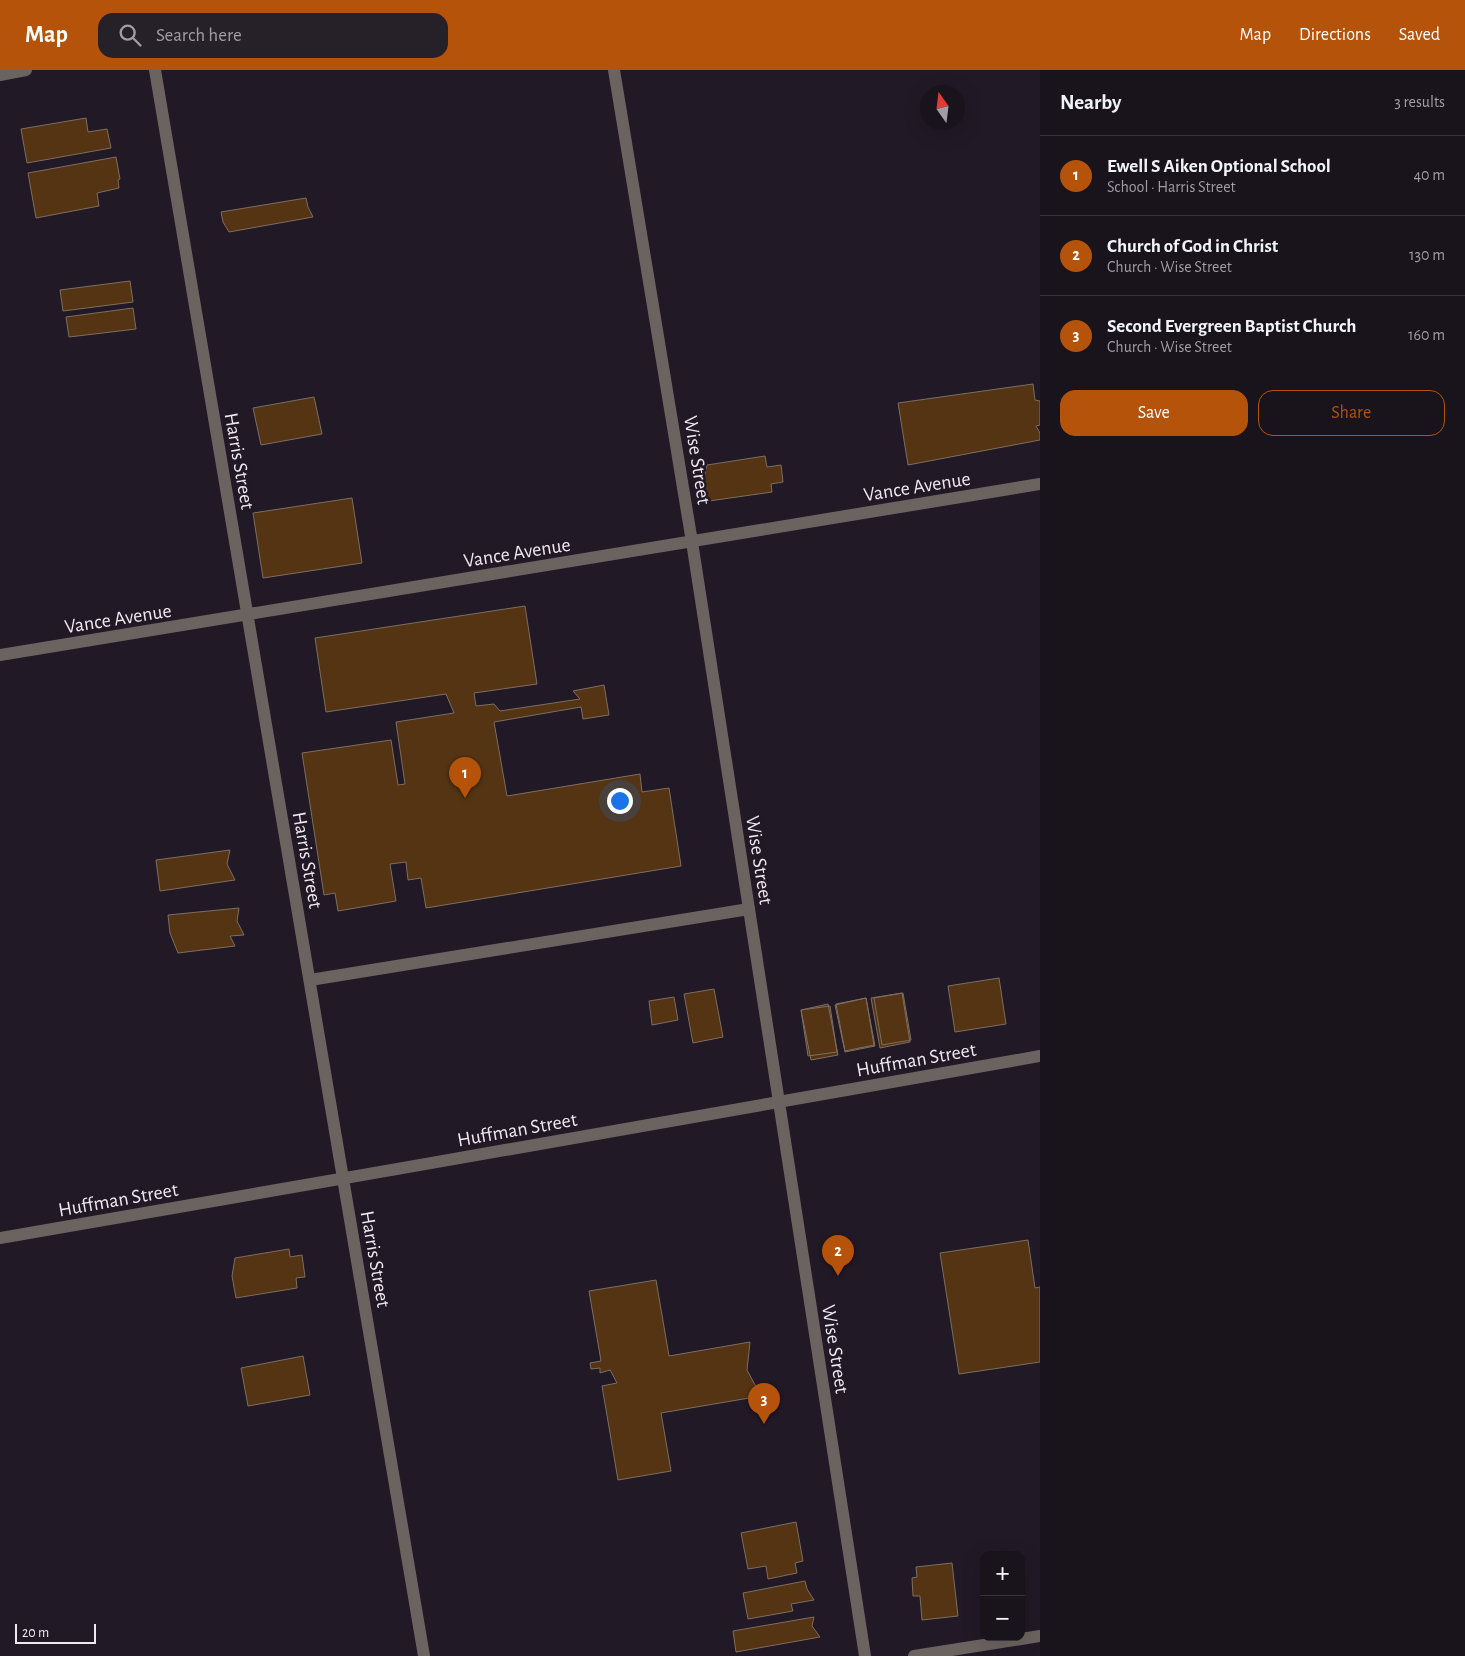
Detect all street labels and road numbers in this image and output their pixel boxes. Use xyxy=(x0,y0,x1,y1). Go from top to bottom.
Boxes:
street label: Harris Street xyxy=(221,411,257,512)
street label: Wise Street xyxy=(680,414,714,507)
street label: Vance Avenue xyxy=(862,469,972,505)
street label: Vance Avenue xyxy=(462,535,572,571)
street label: Vance Avenue xyxy=(63,601,173,637)
street label: Harris Street xyxy=(289,810,325,911)
street label: Wise Street xyxy=(742,814,776,907)
street label: Huffman Street xyxy=(855,1039,978,1080)
street label: Huffman Street xyxy=(456,1109,579,1150)
street label: Huffman Street xyxy=(57,1179,180,1220)
street label: Harris Street xyxy=(357,1209,393,1310)
street label: Wise Street xyxy=(818,1303,852,1396)

